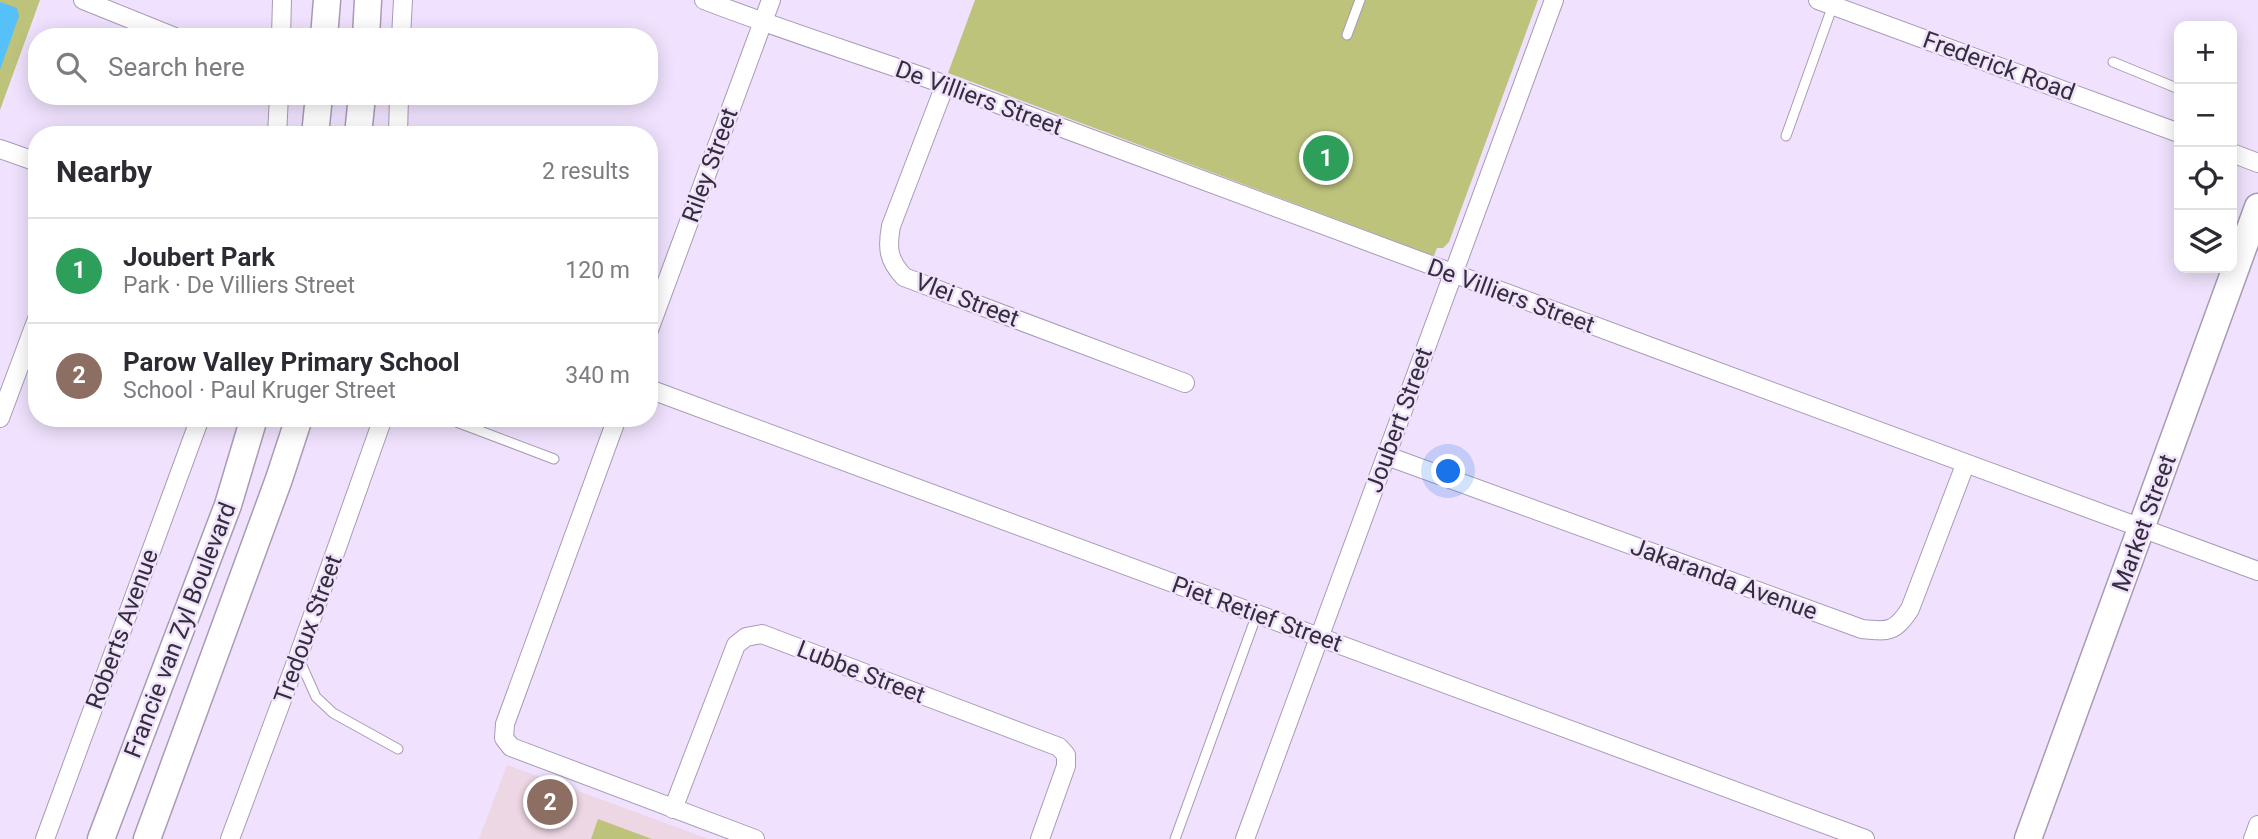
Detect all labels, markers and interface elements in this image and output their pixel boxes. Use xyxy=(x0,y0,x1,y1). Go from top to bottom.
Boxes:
map controls xyxy=(2174,21,2237,273)
button: + xyxy=(2174,21,2237,84)
street label: Frederick Road xyxy=(1919,26,2079,106)
search box xyxy=(28,28,658,105)
icon: search xyxy=(52,48,90,86)
text: Search here xyxy=(108,52,245,82)
street label: De Villiers Street xyxy=(892,55,1066,141)
button: − xyxy=(2174,84,2237,147)
street label: Riley Street xyxy=(676,104,744,226)
pin: 1 xyxy=(1303,132,1349,184)
button: locate xyxy=(2174,147,2237,210)
text: Nearby xyxy=(56,154,152,189)
text: 2 results xyxy=(542,158,630,185)
button: layers xyxy=(2174,210,2237,273)
text: Joubert Park xyxy=(123,242,275,272)
street label: De Villiers Street xyxy=(1424,253,1598,339)
text: 1 xyxy=(72,257,86,284)
text: 120 m xyxy=(565,257,630,284)
street label: Vlei Street xyxy=(911,267,1023,333)
text: Park · De Villiers Street xyxy=(123,272,355,299)
street label: Joubert Street xyxy=(1360,344,1438,496)
text: Parow Valley Primary School xyxy=(123,347,460,377)
text: 2 xyxy=(72,362,86,389)
text: 340 m xyxy=(565,362,630,389)
text: School · Paul Kruger Street xyxy=(123,377,396,404)
street label: Market Street xyxy=(2106,450,2182,595)
your location xyxy=(1431,454,1465,488)
street label: Francie van Zyl Boulevard xyxy=(118,498,242,762)
street label: Jakaranda Avenue xyxy=(1627,532,1821,626)
street label: Roberts Avenue xyxy=(80,545,164,713)
street label: Tredoux Street xyxy=(268,551,348,707)
street label: Piet Retief Street xyxy=(1168,570,1346,658)
street label: Lubbe Street xyxy=(793,635,929,709)
pin: 2 xyxy=(527,776,573,828)

